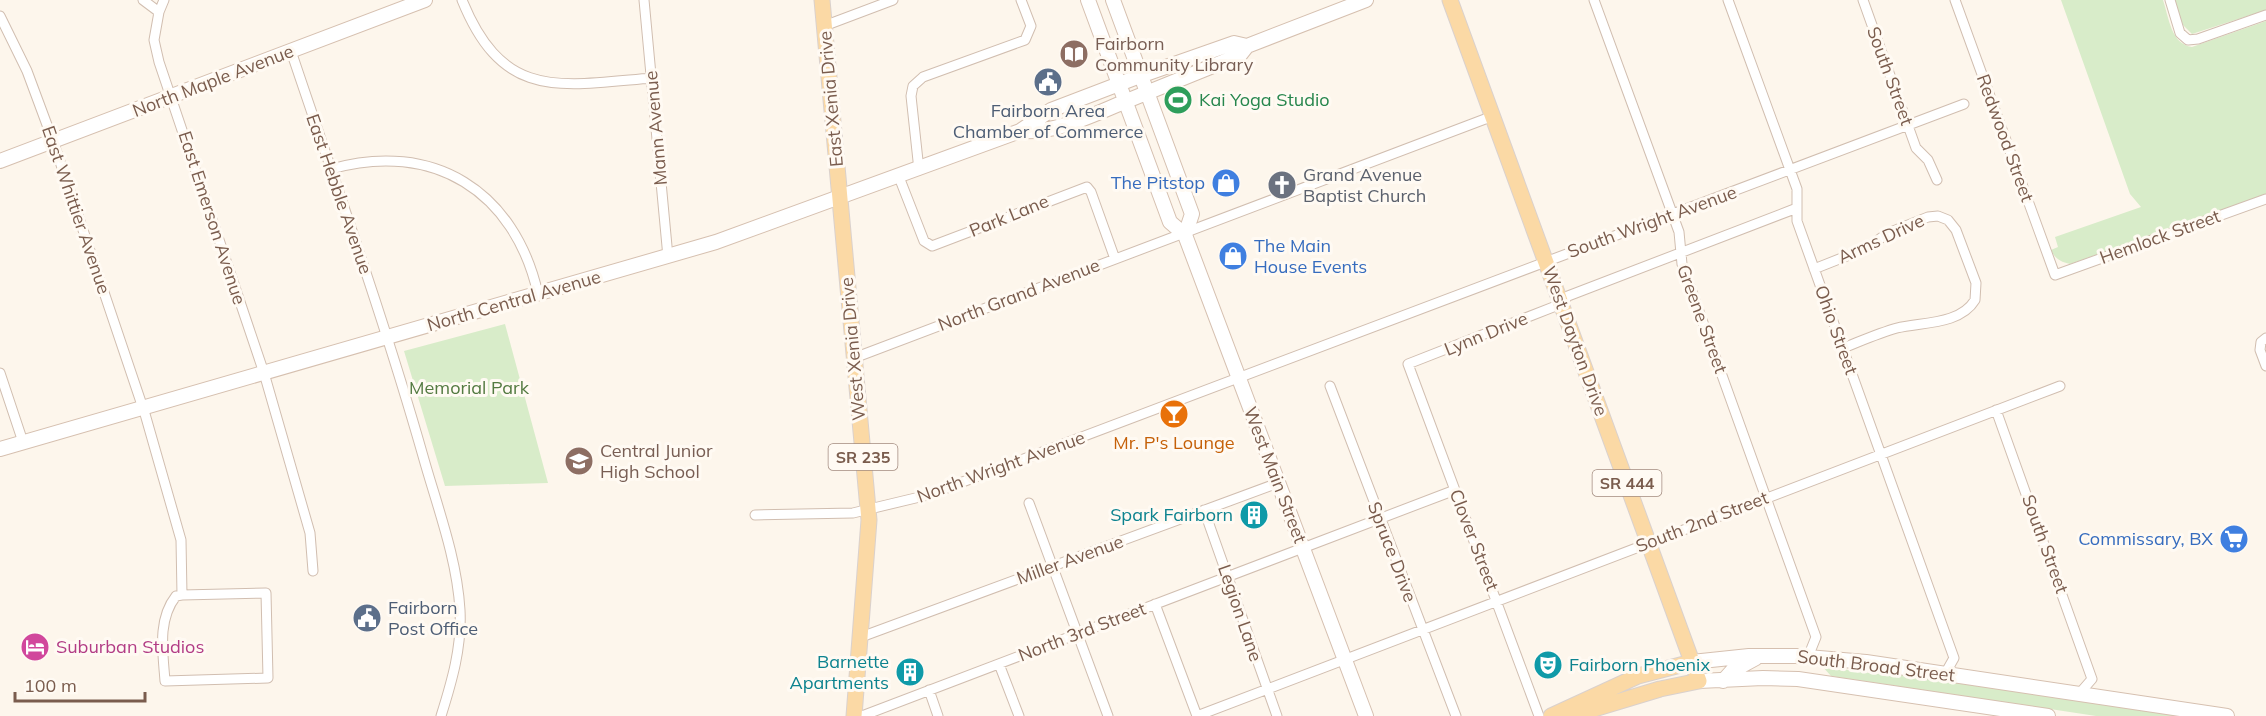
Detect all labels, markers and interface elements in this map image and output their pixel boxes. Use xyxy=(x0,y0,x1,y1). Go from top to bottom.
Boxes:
street label: South Street xyxy=(1862,23,1919,128)
street label: East Xenia Drive xyxy=(813,30,848,168)
place label: Fairborn Community Library xyxy=(1095,32,1254,76)
library icon: Fairborn Community Library xyxy=(1058,38,1090,70)
street label: North Maple Avenue xyxy=(129,39,297,122)
public building icon: Fairborn Area Chamber of Commerce xyxy=(1032,66,1064,98)
street label: Mann Avenue xyxy=(639,70,672,186)
street label: Redwood Street xyxy=(1972,71,2039,205)
sports icon: Kai Yoga Studio xyxy=(1162,84,1194,116)
place label: Kai Yoga Studio xyxy=(1199,88,1330,111)
place label: Fairborn Area Chamber of Commerce xyxy=(953,99,1143,143)
street label: East Hebble Avenue xyxy=(301,111,378,277)
street label: East Whittier Avenue xyxy=(37,123,116,297)
street label: East Emerson Avenue xyxy=(174,128,251,307)
place label: Grand Avenue Baptist Church xyxy=(1303,163,1426,207)
shop icon: The Pitstop xyxy=(1210,167,1242,199)
church icon: Grand Avenue Baptist Church xyxy=(1266,169,1298,201)
place label: The Pitstop xyxy=(1111,171,1205,194)
street label: South Wright Avenue xyxy=(1564,180,1740,263)
street label: Park Lane xyxy=(966,189,1052,242)
street label: Hemlock Street xyxy=(2096,204,2223,269)
street label: Arms Drive xyxy=(1834,209,1928,269)
place label: The Main House Events xyxy=(1254,234,1367,278)
shop icon: The Main House Events xyxy=(1217,240,1249,272)
street label: North Grand Avenue xyxy=(935,253,1103,336)
street label: Greene Street xyxy=(1672,261,1733,376)
street label: West Dayton Drive xyxy=(1538,263,1613,419)
street label: North Central Avenue xyxy=(424,265,603,336)
street label: West Xenia Drive xyxy=(835,276,870,422)
street label: Ohio Street xyxy=(1810,282,1863,378)
street label: Lynn Drive xyxy=(1441,306,1531,361)
park label: Memorial Park xyxy=(409,376,530,399)
bar icon: Mr. P's Lounge xyxy=(1158,398,1190,430)
street label: West Main Street xyxy=(1239,403,1312,546)
street label: North Wright Avenue xyxy=(914,425,1088,508)
place label: Mr. P's Lounge xyxy=(1113,431,1235,454)
place label: Central Junior High School xyxy=(600,439,713,483)
road number: SR 235 xyxy=(828,444,898,470)
school or university icon: Central Junior High School xyxy=(563,445,595,477)
road number: SR 444 xyxy=(1592,470,1662,496)
street label: Clover Street xyxy=(1445,486,1504,594)
street label: South 2nd Street xyxy=(1632,486,1771,557)
street label: South Street xyxy=(2017,491,2074,596)
street label: Spruce Drive xyxy=(1363,498,1422,605)
building icon: Spark Fairborn xyxy=(1238,499,1270,531)
place label: Spark Fairborn xyxy=(1110,503,1233,526)
supermarket icon: Commissary, BX xyxy=(2218,523,2250,555)
place label: Commissary, BX xyxy=(2078,527,2213,550)
street label: Miller Avenue xyxy=(1013,530,1126,589)
street label: Legion Lane xyxy=(1213,561,1268,664)
place label: Fairborn Post Office xyxy=(388,596,478,640)
street label: North 3rd Street xyxy=(1015,597,1149,666)
public building icon: Fairborn Post Office xyxy=(351,602,383,634)
hotel icon: Suburban Studios xyxy=(19,631,51,663)
place label: Suburban Studios xyxy=(56,635,204,658)
street label: South Broad Street xyxy=(1796,644,1956,687)
theatre icon: Fairborn Phoenix xyxy=(1532,649,1564,681)
place label: Barnette Apartments xyxy=(789,650,889,694)
place label: Fairborn Phoenix xyxy=(1569,653,1710,676)
building icon: Barnette Apartments xyxy=(894,656,926,688)
scale bar xyxy=(15,665,146,703)
text: 100 m xyxy=(24,674,77,697)

